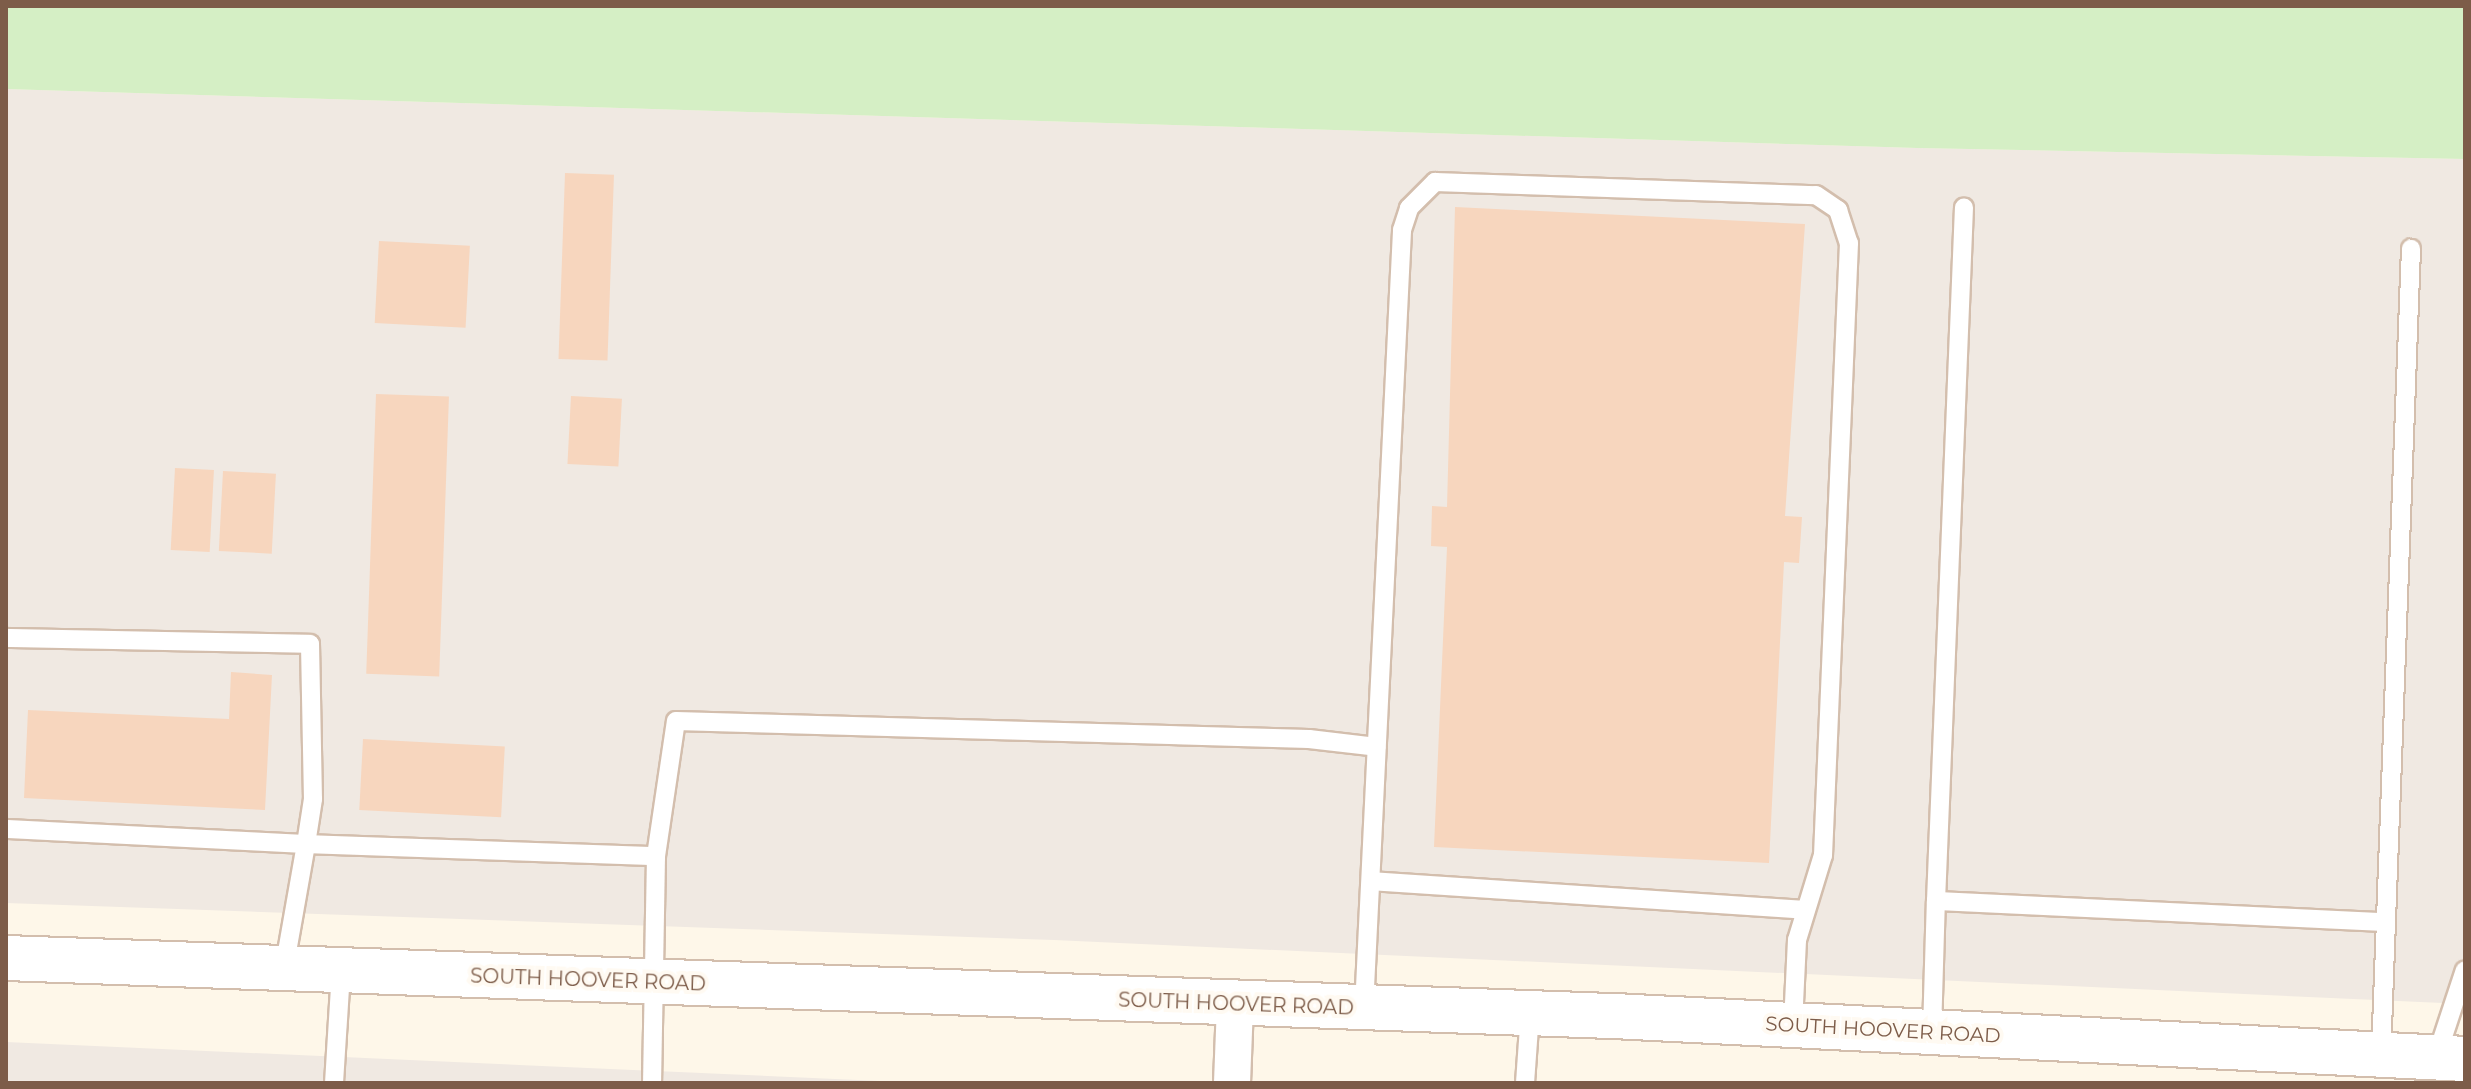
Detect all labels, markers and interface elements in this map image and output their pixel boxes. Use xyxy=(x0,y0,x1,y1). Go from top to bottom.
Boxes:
street label: SOUTH HOOVER ROAD xyxy=(470,964,706,996)
street label: SOUTH HOOVER ROAD xyxy=(1118,988,1354,1020)
street label: SOUTH HOOVER ROAD xyxy=(1765,1012,2001,1048)

